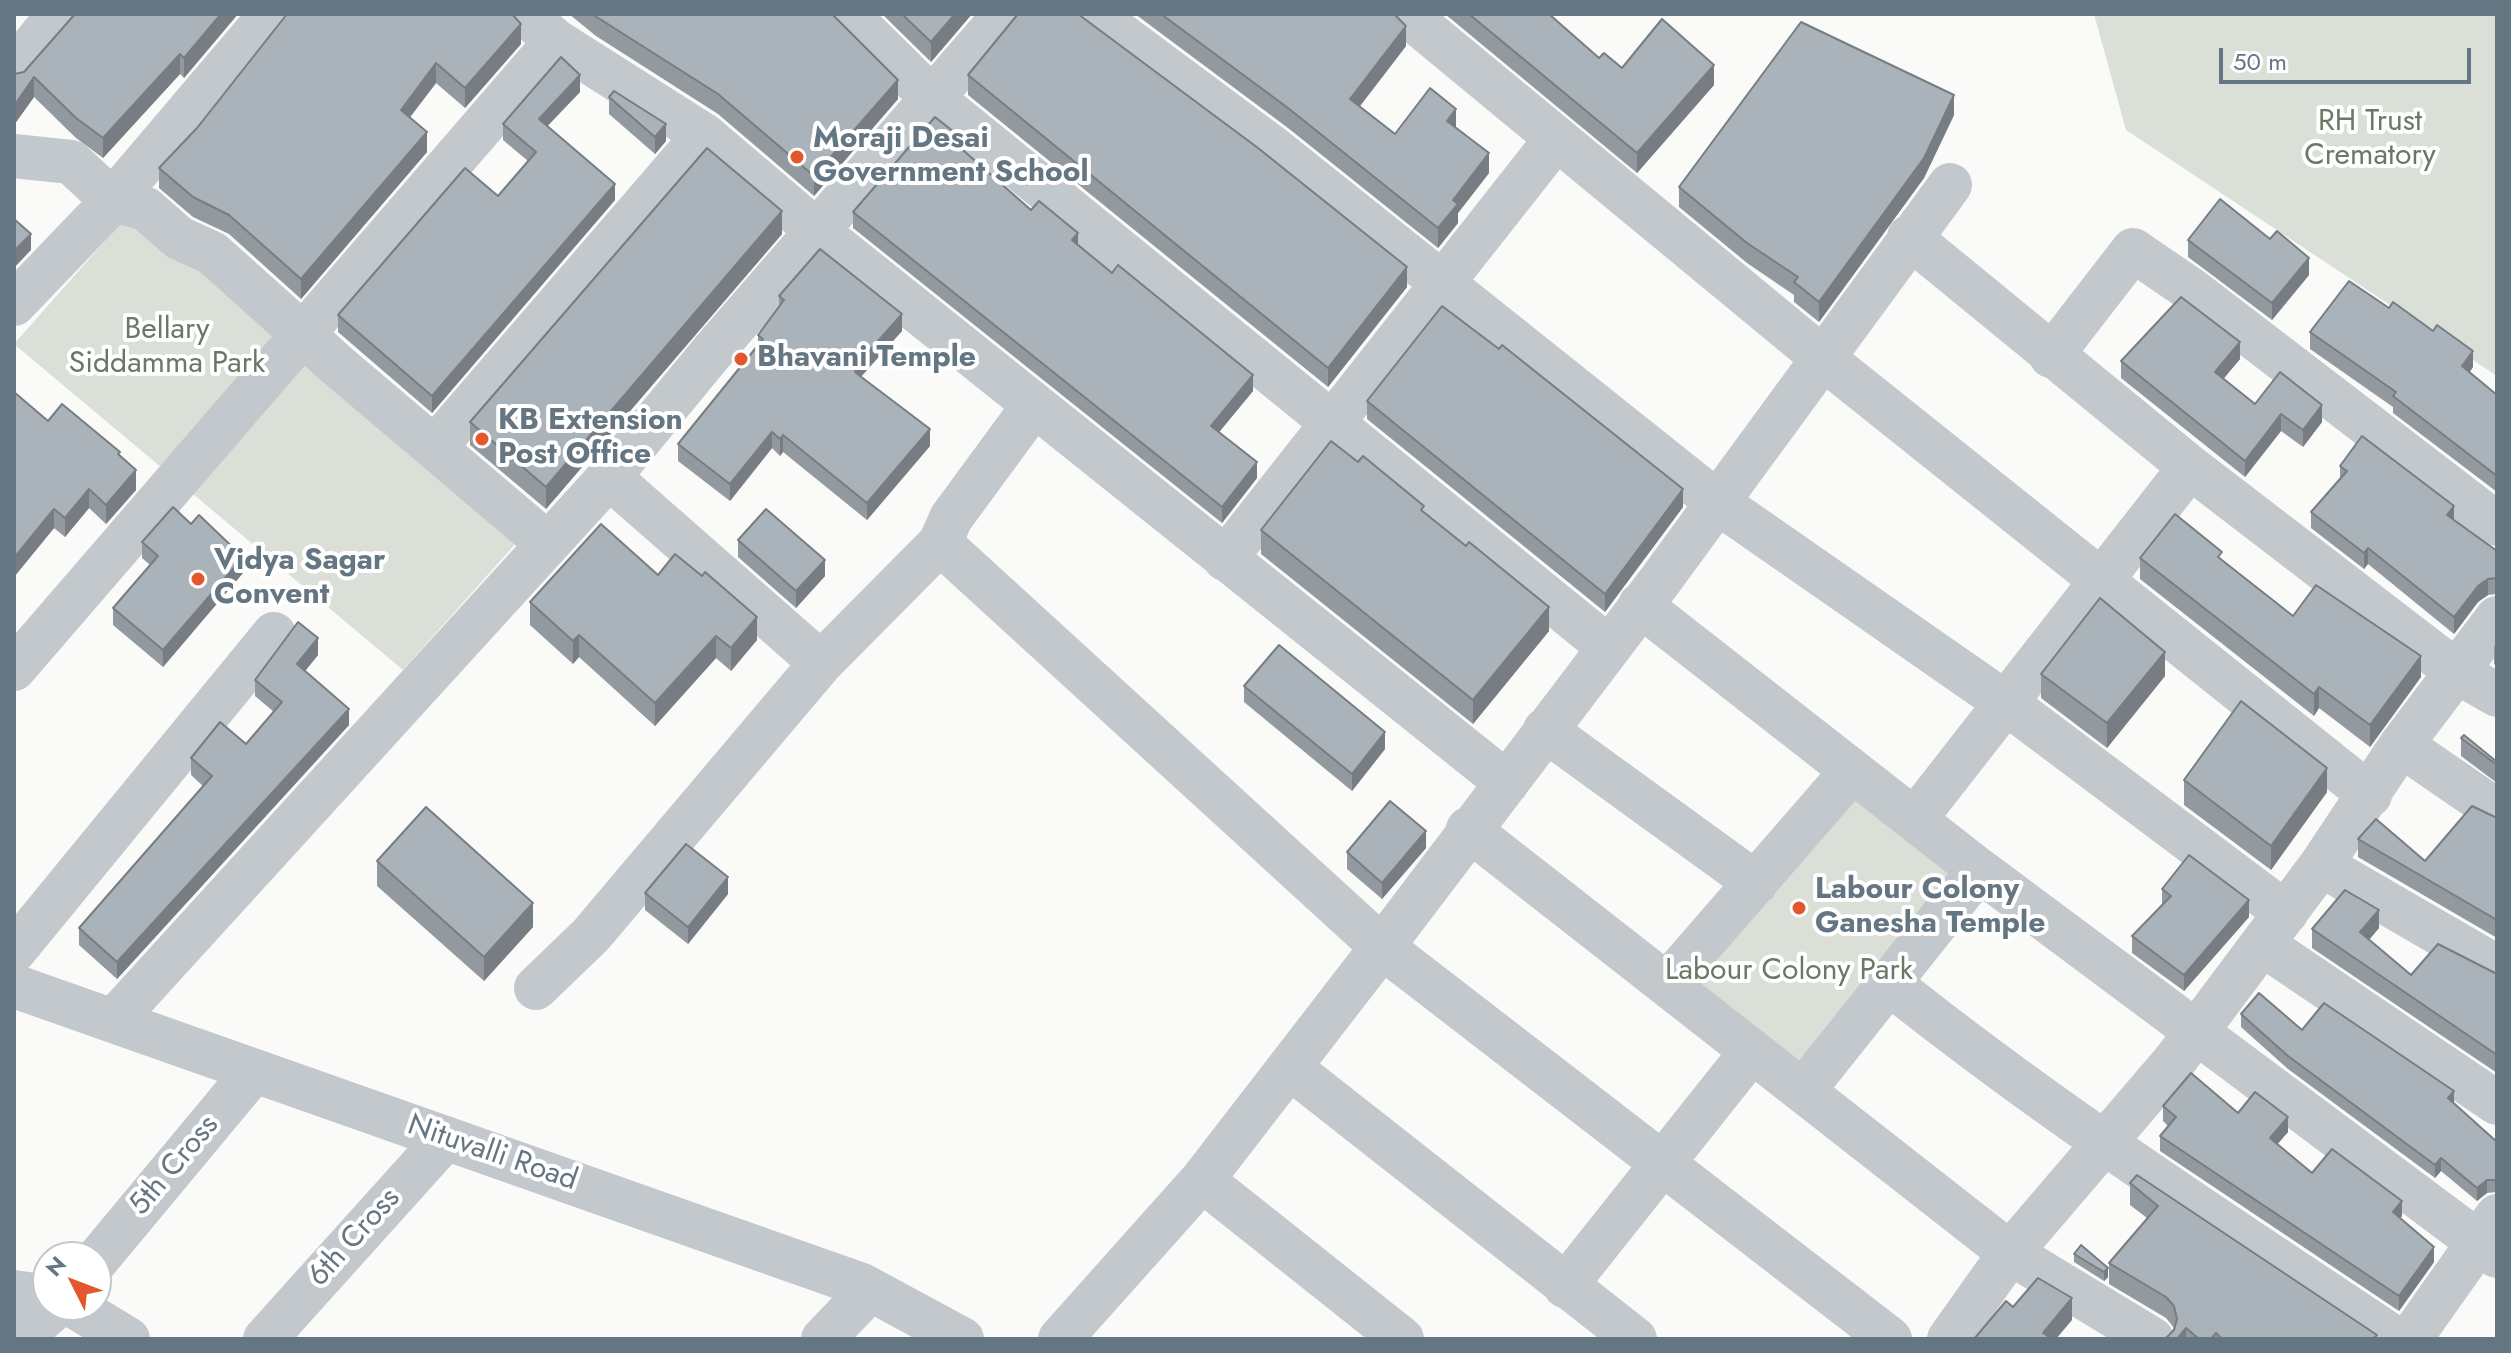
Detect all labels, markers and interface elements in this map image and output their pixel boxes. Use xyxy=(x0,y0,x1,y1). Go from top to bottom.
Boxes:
scale bar xyxy=(2223,32,2475,82)
text: 50 m xyxy=(2233,44,2287,79)
park label: RH Trust Crematory xyxy=(2304,105,2436,176)
place label: Moraji Desai Government School xyxy=(813,122,1089,192)
marker: Moraji Desai Government School xyxy=(788,148,806,166)
park label: Bellary Siddamma Park xyxy=(69,313,265,384)
place label: Bhavani Temple xyxy=(757,341,976,377)
marker: Bhavani Temple xyxy=(732,350,750,368)
place label: KB Extension Post Office xyxy=(498,404,683,474)
marker: KB Extension Post Office xyxy=(473,430,491,448)
place label: Vidya Sagar Convent xyxy=(214,544,385,614)
marker: Vidya Sagar Convent xyxy=(189,570,207,588)
place label: Labour Colony Ganesha Temple xyxy=(1815,873,2045,944)
marker: Labour Colony Ganesha Temple xyxy=(1790,899,1808,917)
park label: Labour Colony Park xyxy=(1665,954,1913,990)
street label: Nituvalli Road xyxy=(402,1108,582,1200)
street label: 5th Cross xyxy=(123,1109,227,1223)
street label: 6th Cross xyxy=(301,1181,409,1295)
north arrow xyxy=(32,1241,112,1321)
text: N xyxy=(38,1249,73,1283)

